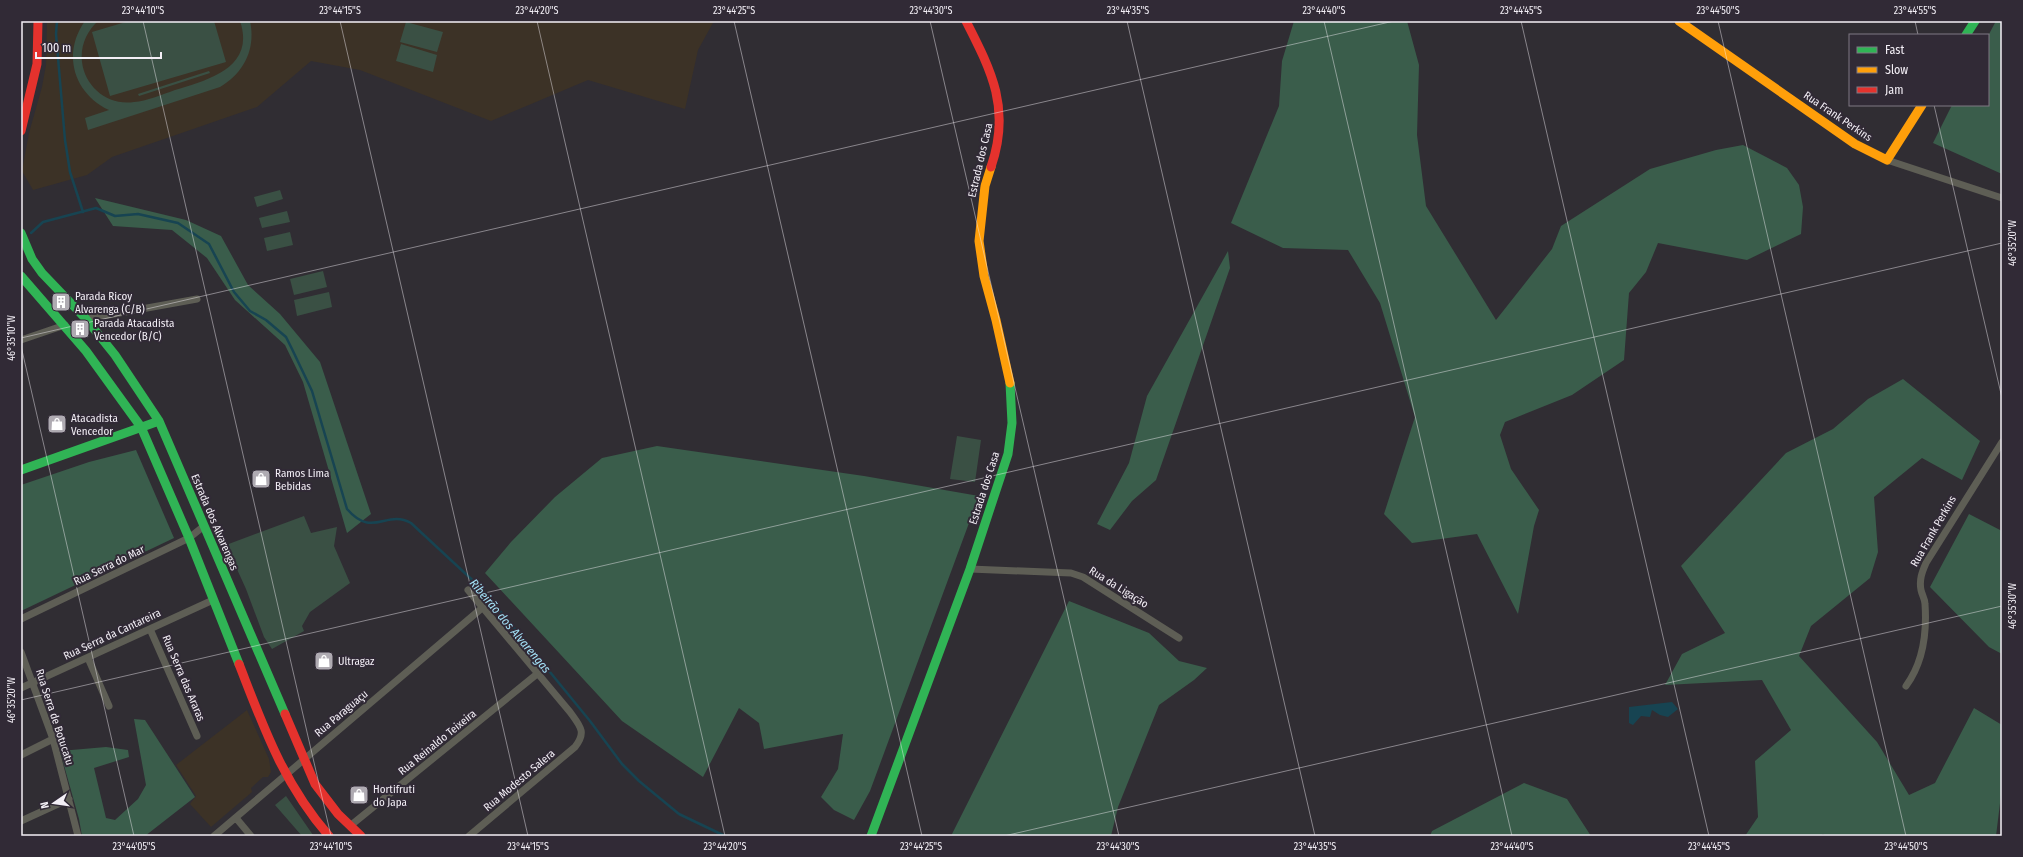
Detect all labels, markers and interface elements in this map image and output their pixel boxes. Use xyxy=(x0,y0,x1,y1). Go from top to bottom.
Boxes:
text: 23°44'10"S xyxy=(122,5,164,17)
text: 23°44'15"S xyxy=(319,5,361,17)
text: 23°44'20"S xyxy=(515,5,559,17)
text: 23°44'25"S xyxy=(713,5,755,17)
text: 23°44'30"S xyxy=(909,5,953,17)
text: 23°44'35"S xyxy=(1107,5,1149,17)
text: 23°44'40"S xyxy=(1302,5,1346,17)
text: 23°44'45"S xyxy=(1500,5,1542,17)
text: 23°44'50"S xyxy=(1696,5,1740,17)
text: 23°44'55"S xyxy=(1894,5,1936,17)
scale bar xyxy=(36,34,161,60)
legend xyxy=(1849,34,1989,106)
text: 100 m xyxy=(42,41,71,55)
text: Fast xyxy=(1885,43,1904,57)
text: Slow xyxy=(1885,63,1908,77)
text: Jam xyxy=(1885,83,1903,97)
street label: Rua Frank Perkins xyxy=(1801,89,1875,144)
street label: Estrada dos Casa xyxy=(966,122,995,199)
text: 46°35'20"W xyxy=(2007,219,2019,266)
place label: Parada Ricoy Alvarenga (C/B) xyxy=(75,290,145,316)
building icon: Parada Ricoy Alvarenga (C/B) xyxy=(50,291,72,313)
text: 46°35'10"W xyxy=(6,315,18,361)
place label: Parada Atacadista Vencedor (B/C) xyxy=(94,317,174,343)
building icon: Parada Atacadista Vencedor (B/C) xyxy=(69,318,91,340)
place label: Atacadista Vencedor xyxy=(71,412,118,438)
shop icon: Atacadista Vencedor xyxy=(46,413,68,435)
street label: Estrada dos Casa xyxy=(967,450,1002,526)
place label: Ramos Lima Bebidas xyxy=(275,467,329,493)
shop icon: Ramos Lima Bebidas xyxy=(250,468,272,490)
street label: Estrada dos Alvarengas xyxy=(188,472,241,573)
street label: Rua Frank Perkins xyxy=(1908,493,1959,569)
street label: Rua Serra do Mar xyxy=(72,543,147,588)
street label: Rua da Ligação xyxy=(1087,564,1151,611)
water label: Ribeirão dos Alvarengas xyxy=(467,576,553,676)
text: 46°35'30"W xyxy=(2007,582,2019,629)
street label: Rua Serra da Cantareira xyxy=(61,606,163,663)
street label: Rua Serra das Araras xyxy=(159,633,208,724)
shop icon: Ultragaz xyxy=(313,650,335,672)
place label: Ultragaz xyxy=(338,655,375,668)
street label: Rua Serra de Botucatu xyxy=(33,667,76,767)
text: 46°35'20"W xyxy=(6,676,18,723)
street label: Rua Paraguaçu xyxy=(312,687,371,739)
street label: Rua Reinaldo Teixeira xyxy=(396,707,479,778)
street label: Rua Modesto Salera xyxy=(481,747,558,814)
north arrow xyxy=(34,783,74,823)
place label: Hortifruti do Japa xyxy=(373,783,415,809)
shop icon: Hortifruti do Japa xyxy=(348,784,370,806)
text: N xyxy=(38,800,52,810)
text: 23°44'05"S xyxy=(113,841,156,853)
text: 23°44'10"S xyxy=(310,841,352,853)
text: 23°44'15"S xyxy=(507,841,549,853)
text: 23°44'20"S xyxy=(703,841,747,853)
text: 23°44'25"S xyxy=(900,841,942,853)
text: 23°44'30"S xyxy=(1096,841,1140,853)
text: 23°44'35"S xyxy=(1294,841,1336,853)
text: 23°44'40"S xyxy=(1490,841,1534,853)
text: 23°44'45"S xyxy=(1688,841,1730,853)
text: 23°44'50"S xyxy=(1884,841,1928,853)

